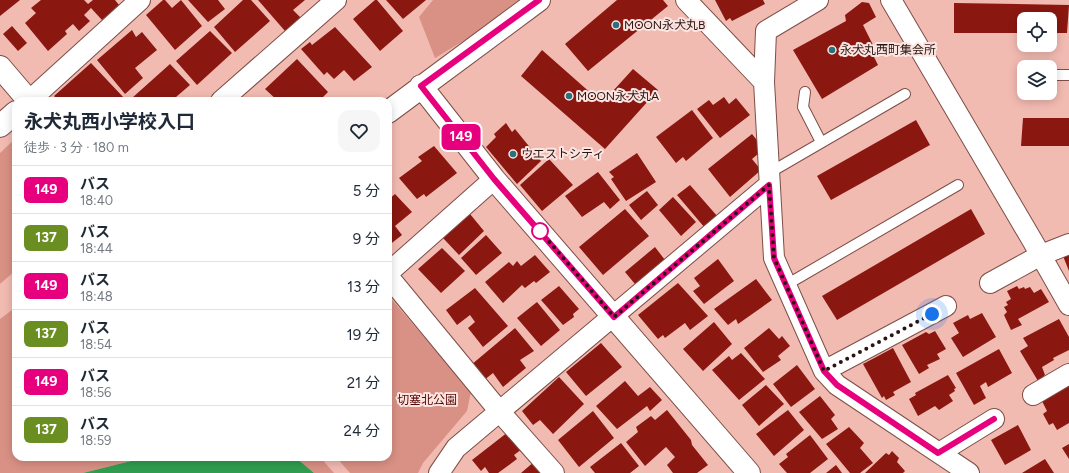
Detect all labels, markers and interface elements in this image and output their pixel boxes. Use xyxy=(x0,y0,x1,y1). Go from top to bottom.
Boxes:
map controls xyxy=(1017,12,1057,100)
button: locate xyxy=(1017,12,1057,52)
place label: MOON永犬丸B xyxy=(624,18,705,32)
marker: MOON永犬丸B xyxy=(611,20,621,30)
place label: 永犬丸西町集会所 xyxy=(840,43,936,57)
marker: 永犬丸西町集会所 xyxy=(827,45,837,55)
button: layers xyxy=(1017,60,1057,100)
place label: MOON永犬丸A xyxy=(577,89,659,103)
marker: MOON永犬丸A xyxy=(564,91,574,101)
text: 永犬丸西小学校入口 xyxy=(24,110,195,133)
button: heart xyxy=(338,110,380,152)
line badge: 149 xyxy=(438,124,484,150)
text: 149 xyxy=(450,128,472,145)
text: 徒歩 · 3 分 · 180 m xyxy=(24,140,129,155)
place label: ウエストシティ xyxy=(521,147,604,161)
marker: ウエストシティ xyxy=(508,149,518,159)
text: バス xyxy=(80,175,110,193)
text: 149 xyxy=(35,181,57,198)
text: 5 分 xyxy=(353,182,380,200)
text: 18:40 xyxy=(80,193,113,208)
unlabelled marker xyxy=(531,222,549,240)
text: バス xyxy=(80,223,110,241)
text: 137 xyxy=(35,229,57,246)
text: 9 分 xyxy=(353,230,380,248)
text: 18:44 xyxy=(80,241,113,256)
text: バス xyxy=(80,271,110,289)
text: 149 xyxy=(35,277,57,294)
text: 13 分 xyxy=(347,278,380,296)
text: 18:48 xyxy=(80,289,113,304)
your location xyxy=(922,304,942,324)
text: バス xyxy=(80,319,110,337)
text: 137 xyxy=(35,325,57,342)
text: 19 分 xyxy=(347,326,380,344)
text: 18:54 xyxy=(80,337,112,352)
text: バス xyxy=(80,367,110,385)
text: 149 xyxy=(35,373,57,390)
text: 21 分 xyxy=(347,374,380,392)
text: 18:56 xyxy=(80,385,111,400)
park label: 切塞北公園 xyxy=(397,393,457,407)
text: バス xyxy=(80,415,110,433)
text: 137 xyxy=(35,421,57,438)
text: 24 分 xyxy=(344,422,380,440)
text: 18:59 xyxy=(80,433,111,448)

